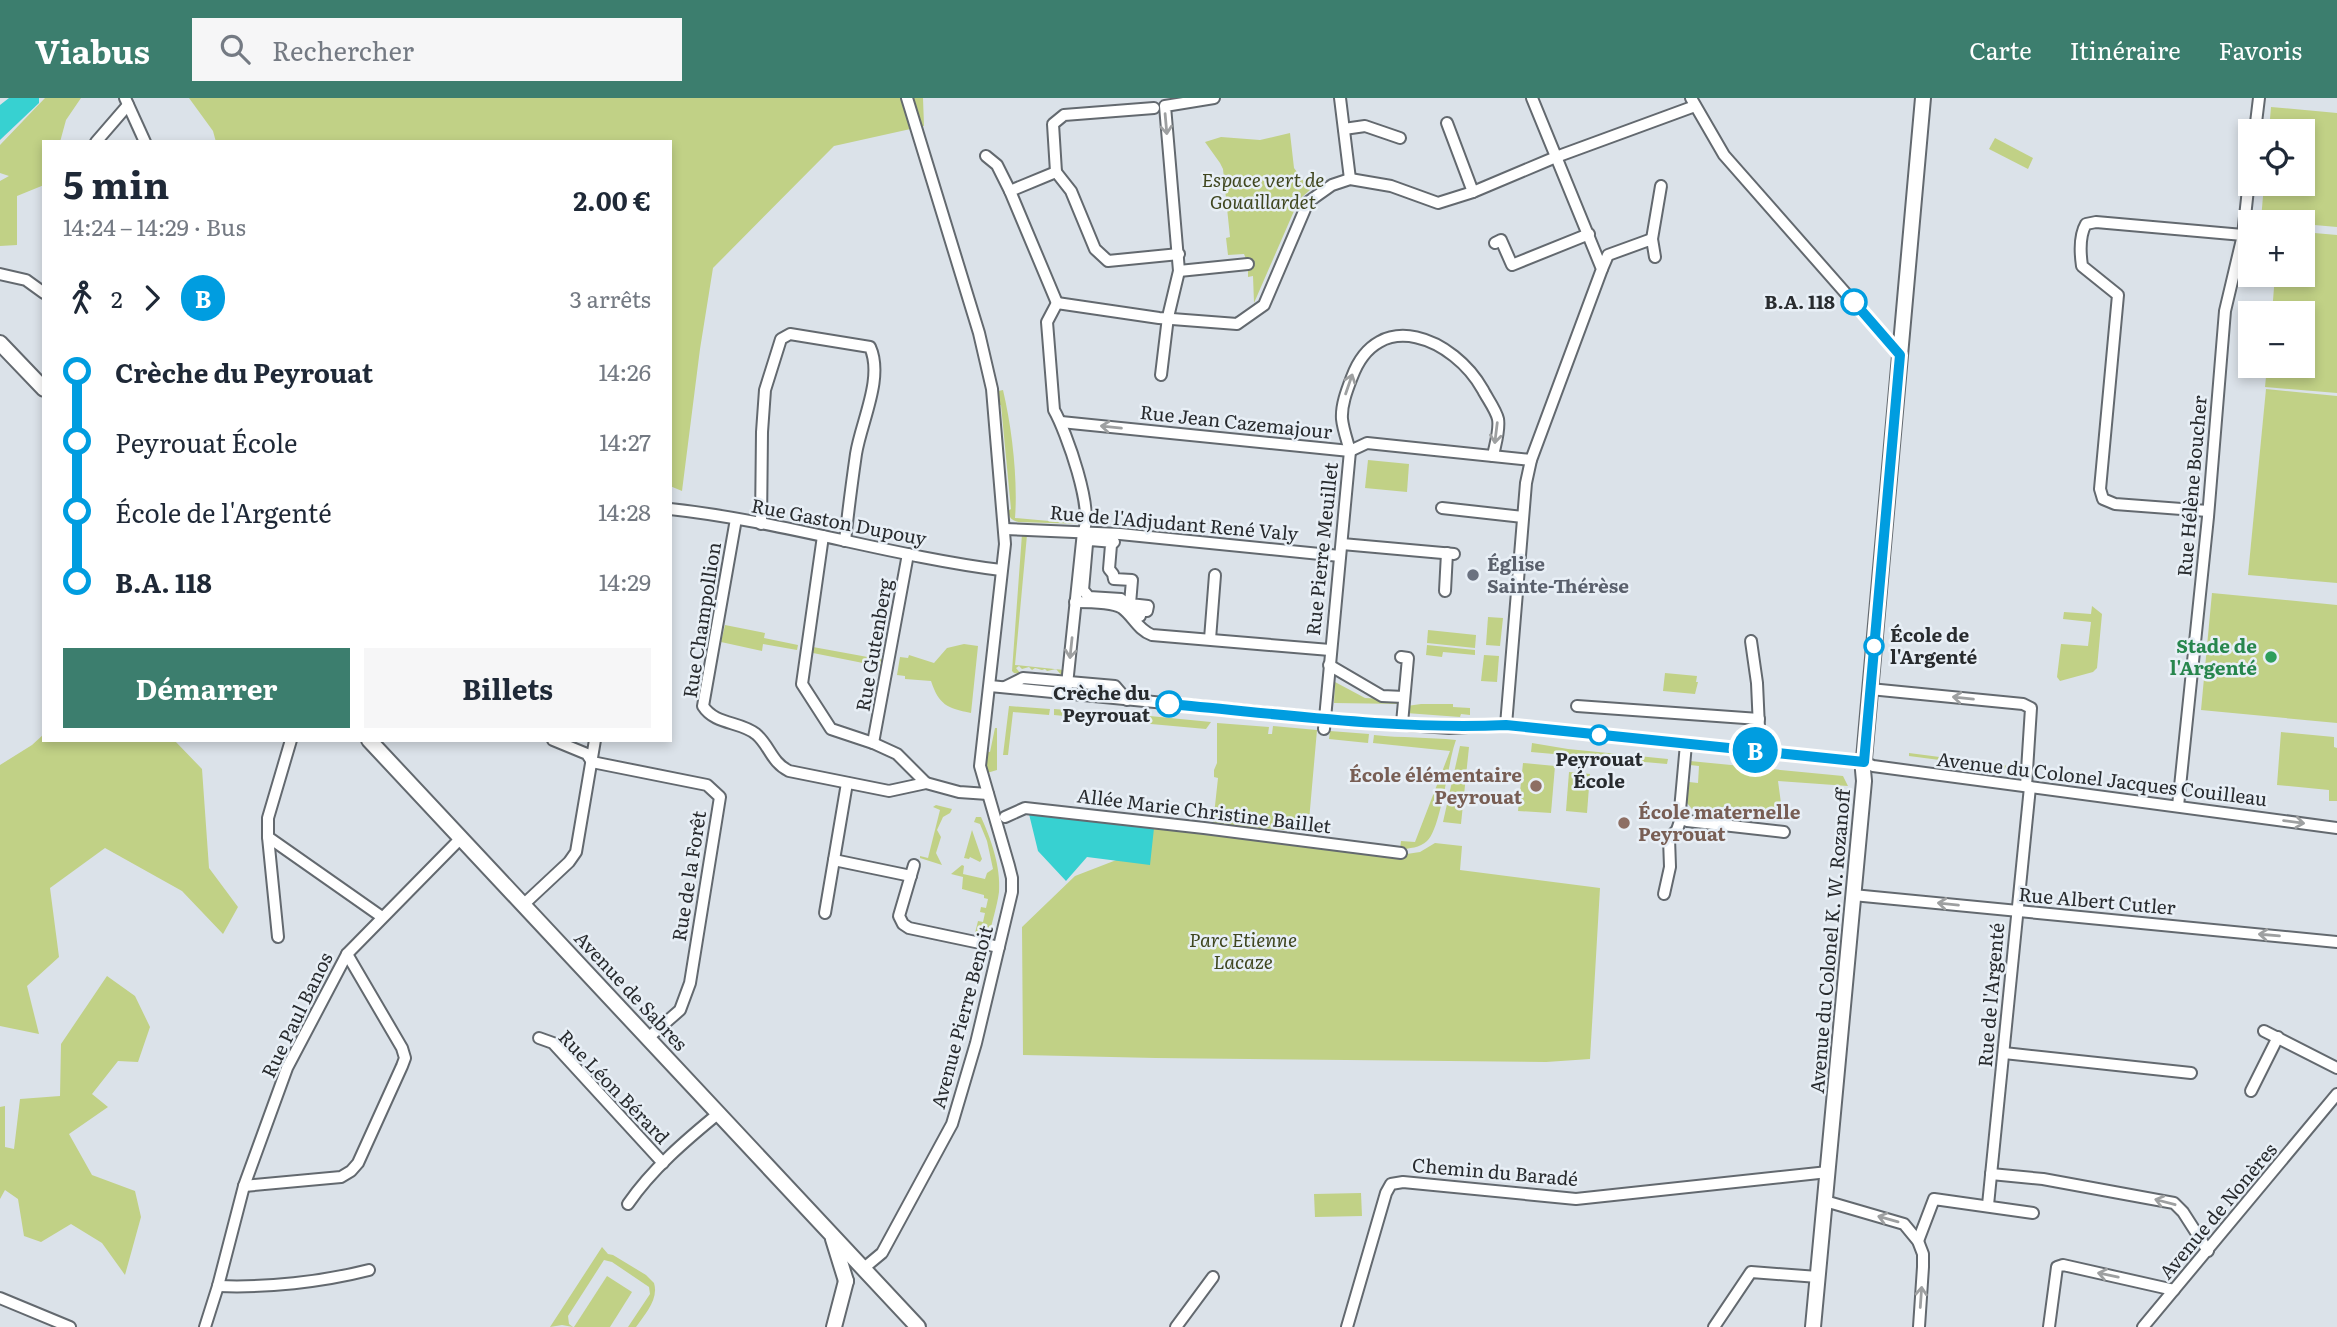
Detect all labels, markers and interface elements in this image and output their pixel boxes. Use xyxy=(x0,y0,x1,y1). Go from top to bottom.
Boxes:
search box xyxy=(192,18,682,81)
text: Viabus xyxy=(35,25,150,74)
icon: search xyxy=(216,30,254,68)
text: Rechercher xyxy=(272,30,414,69)
text: Carte xyxy=(1969,32,2032,67)
text: Itinéraire xyxy=(2070,32,2181,67)
text: Favoris xyxy=(2219,32,2302,67)
one-way arrow xyxy=(1160,112,1173,135)
map controls xyxy=(2238,119,2315,378)
button: locate xyxy=(2238,119,2315,196)
text: 5 min xyxy=(63,154,169,211)
park label: Espace vert de Gouaillardet xyxy=(1202,165,1324,215)
text: 2.00 € xyxy=(573,180,651,219)
text: 14:24 – 14:29 · Bus xyxy=(63,209,246,243)
button: + xyxy=(2238,210,2315,287)
icon: walk xyxy=(63,279,101,317)
icon: forward xyxy=(133,279,171,317)
text: B xyxy=(195,280,211,315)
text: 2 xyxy=(111,281,123,315)
text: 3 arrêts xyxy=(569,281,651,315)
place label: B.A. 118 xyxy=(1764,287,1835,315)
marker: B.A. 118 xyxy=(1841,289,1867,315)
button: − xyxy=(2238,301,2315,378)
text: Crèche du Peyrouat xyxy=(115,352,373,391)
text: 14:26 xyxy=(598,354,651,388)
one-way arrow xyxy=(1344,374,1356,396)
street label: Rue Hélène Boucher xyxy=(2169,394,2213,578)
street label: Rue Jean Cazemajour xyxy=(1139,397,1334,445)
one-way arrow xyxy=(1100,420,1123,433)
text: Peyrouat École xyxy=(115,422,298,461)
one-way arrow xyxy=(1490,422,1503,444)
text: 14:27 xyxy=(599,424,651,458)
street label: Rue Pierre Meuillet xyxy=(1298,461,1344,637)
street label: Rue Gaston Dupouy xyxy=(749,490,929,552)
text: École de l'Argenté xyxy=(115,492,332,531)
text: 14:28 xyxy=(598,494,651,528)
street label: Rue de l'Adjudant René Valy xyxy=(1049,497,1300,547)
street label: Rue Champollion xyxy=(675,540,727,700)
place label: Église Sainte-Thérèse xyxy=(1487,549,1629,599)
text: B.A. 118 xyxy=(115,562,212,601)
text: 14:29 xyxy=(599,564,651,598)
marker: Église Sainte-Thérèse xyxy=(1465,567,1481,583)
street label: Rue Gutenberg xyxy=(848,576,899,713)
place label: École de l'Argenté xyxy=(1890,620,1978,670)
place label: Stade de l'Argenté xyxy=(2170,631,2257,681)
one-way arrow xyxy=(1064,636,1077,658)
marker: École de l'Argenté xyxy=(1864,636,1884,656)
button: Démarrer xyxy=(63,648,350,728)
button: Billets xyxy=(364,648,651,728)
marker: Stade de l'Argenté xyxy=(2263,649,2279,665)
place label: Crèche du Peyrouat xyxy=(1053,678,1151,728)
marker: Crèche du Peyrouat xyxy=(1156,691,1182,717)
one-way arrow xyxy=(1953,692,1975,705)
marker: Peyrouat École xyxy=(1589,725,1609,745)
line badge: B xyxy=(1732,727,1778,773)
text: B xyxy=(1747,732,1763,767)
place label: Peyrouat École xyxy=(1555,744,1643,794)
street label: Avenue du Colonel Jacques Couilleau xyxy=(1935,744,2269,812)
place label: École élémentaire Peyrouat xyxy=(1349,760,1523,810)
marker: École élémentaire Peyrouat xyxy=(1528,778,1544,794)
street label: Allée Marie Christine Baillet xyxy=(1075,781,1333,840)
street label: Avenue du Colonel K. W. Rozanoff xyxy=(1802,786,1856,1094)
place label: École maternelle Peyrouat xyxy=(1638,797,1801,847)
street label: Rue de la Forêt xyxy=(664,808,712,943)
marker: École maternelle Peyrouat xyxy=(1616,815,1632,831)
one-way arrow xyxy=(2282,815,2305,828)
street label: Rue Albert Cutler xyxy=(2017,879,2177,921)
one-way arrow xyxy=(1937,897,1960,910)
street label: Rue de l'Argenté xyxy=(1970,921,2010,1068)
street label: Avenue Pierre Benoit xyxy=(923,922,999,1111)
street label: Avenue de Sabres xyxy=(569,924,695,1057)
park label: Parc Etienne Lacaze xyxy=(1189,925,1297,975)
one-way arrow xyxy=(2258,928,2281,941)
street label: Rue Paul Banos xyxy=(254,947,339,1082)
street label: Rue Léon Bérard xyxy=(553,1023,677,1150)
street label: Avenue de Nonères xyxy=(2152,1136,2283,1285)
street label: Chemin du Baradé xyxy=(1411,1150,1579,1192)
one-way arrow xyxy=(2154,1195,2176,1208)
one-way arrow xyxy=(1878,1212,1900,1225)
one-way arrow xyxy=(2097,1268,2120,1281)
one-way arrow xyxy=(1915,1286,1928,1309)

